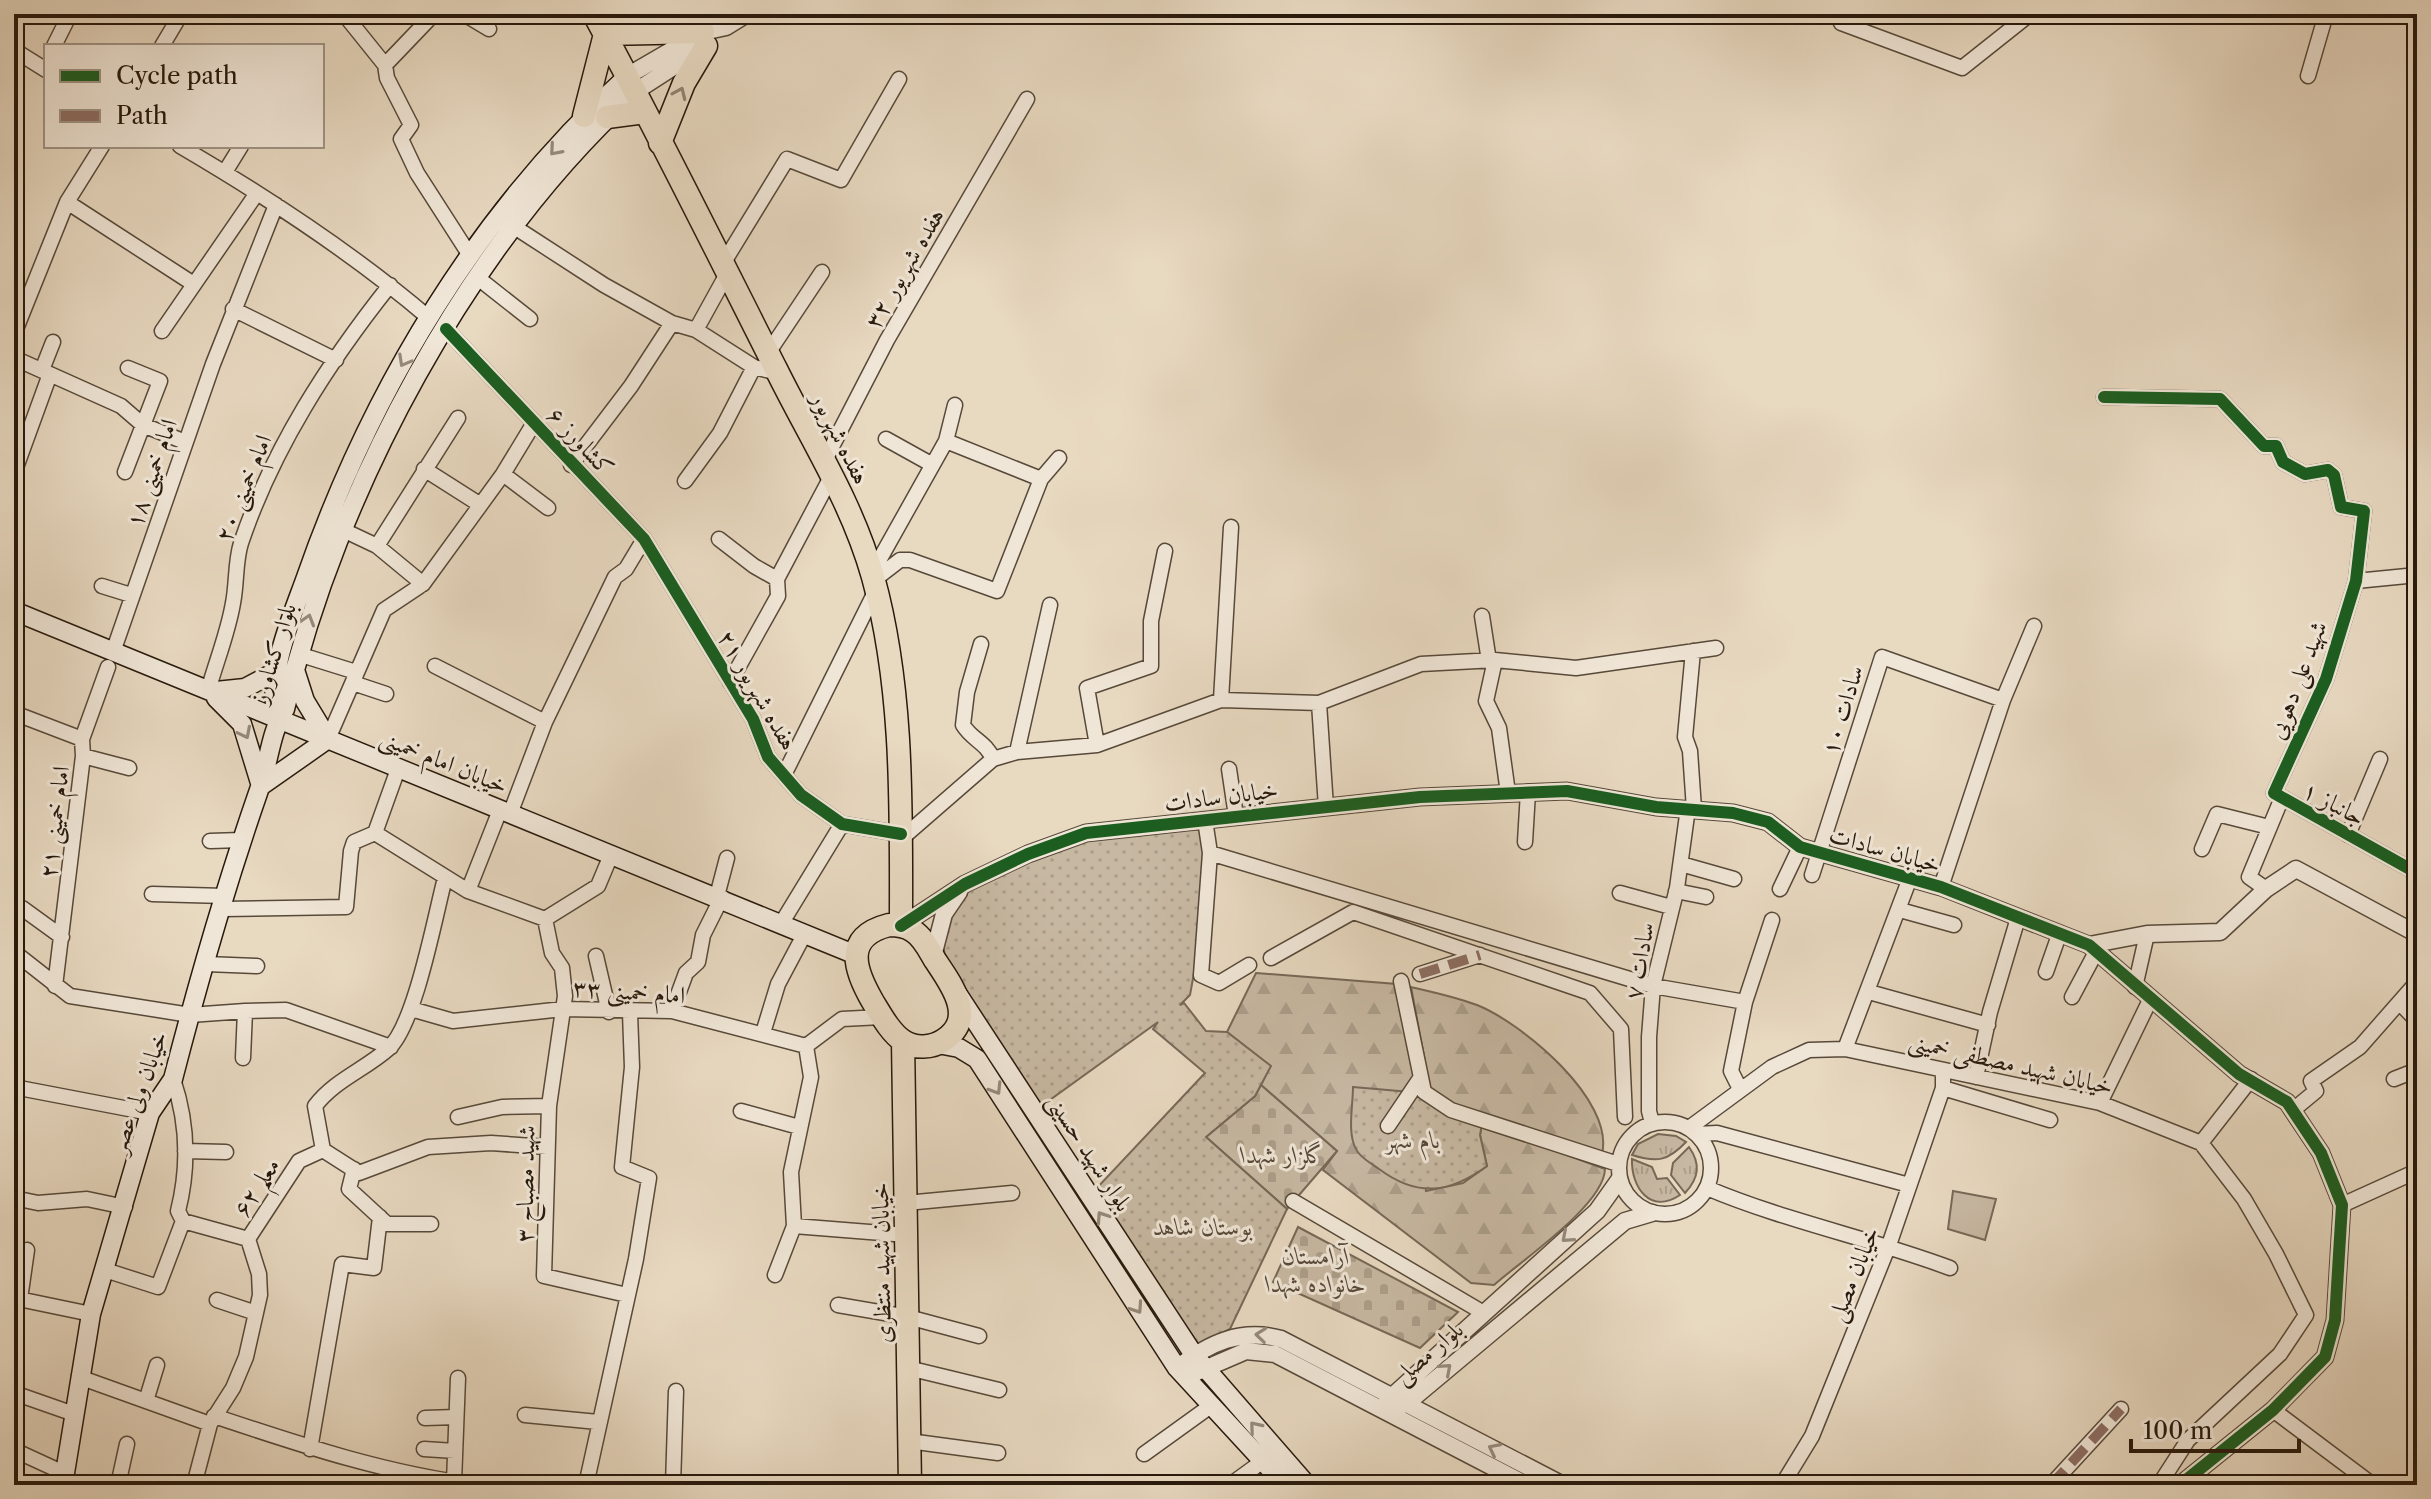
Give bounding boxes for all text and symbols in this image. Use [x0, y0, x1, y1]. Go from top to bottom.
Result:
legend [44, 44, 324, 148]
text: Cycle path [116, 61, 238, 90]
one-way arrow [670, 87, 686, 101]
text: Path [116, 101, 168, 130]
one-way arrow [550, 141, 565, 156]
street label: هفده شهریور ۳۲ [858, 203, 951, 334]
one-way arrow [399, 353, 414, 367]
street label: هفده شهریور [804, 385, 876, 489]
street label: کشاورز ۶ [542, 400, 620, 482]
street label: امام خمینی ۱۸ [119, 415, 190, 533]
street label: امام خمینی ۲۰ [208, 430, 284, 548]
street label: بلوار کشاورز [243, 599, 303, 709]
one-way arrow [299, 614, 315, 627]
street label: شهید علی دهویی [2261, 617, 2336, 744]
street label: هفده شهریور ۲۱ [711, 625, 804, 756]
street label: سادات ۱۰ [1815, 662, 1869, 758]
street label: خیابان امام خمینی [373, 722, 512, 806]
one-way arrow [235, 724, 250, 739]
street label: امام خمینی ۲۱ [33, 764, 82, 881]
street label: خیابان سادات [1162, 775, 1280, 817]
street label: جانباز ۱ [2298, 775, 2370, 831]
street label: خیابان سادات [1826, 819, 1944, 879]
street label: سادات ۷ [1618, 920, 1660, 1002]
street label: امام خمینی ۳۳ [571, 973, 686, 1016]
street label: خیابان شهید مصطفی خمینی [1905, 1025, 2116, 1104]
street label: خیابان ولی عصر [102, 1027, 175, 1160]
one-way arrow [987, 1080, 1002, 1095]
street label: بلوار شهید حسینی [1039, 1087, 1139, 1218]
street label: شهید مصباح ۳ [509, 1125, 548, 1243]
park label: بام شهر [1383, 1125, 1441, 1161]
park label: گلزار شهدا [1239, 1140, 1325, 1170]
street label: معلم ۶۲ [226, 1152, 294, 1227]
street label: خیابان شهید منتظری [865, 1182, 898, 1344]
one-way arrow [1097, 1211, 1112, 1225]
park label: بوستان شاهد [1153, 1212, 1253, 1242]
street label: خیابان مصلی [1821, 1222, 1888, 1327]
one-way arrow [1562, 1228, 1577, 1242]
park label: آرامستان خانواده شهدا [1264, 1241, 1366, 1299]
one-way arrow [1127, 1299, 1142, 1313]
street label: بلوار مصلی [1387, 1315, 1471, 1392]
one-way arrow [1254, 1327, 1267, 1344]
one-way arrow [1437, 1364, 1452, 1379]
scale bar [2131, 1403, 2299, 1453]
text: 100 m [2143, 1416, 2212, 1445]
one-way arrow [1250, 1422, 1265, 1436]
one-way arrow [1487, 1444, 1502, 1459]

